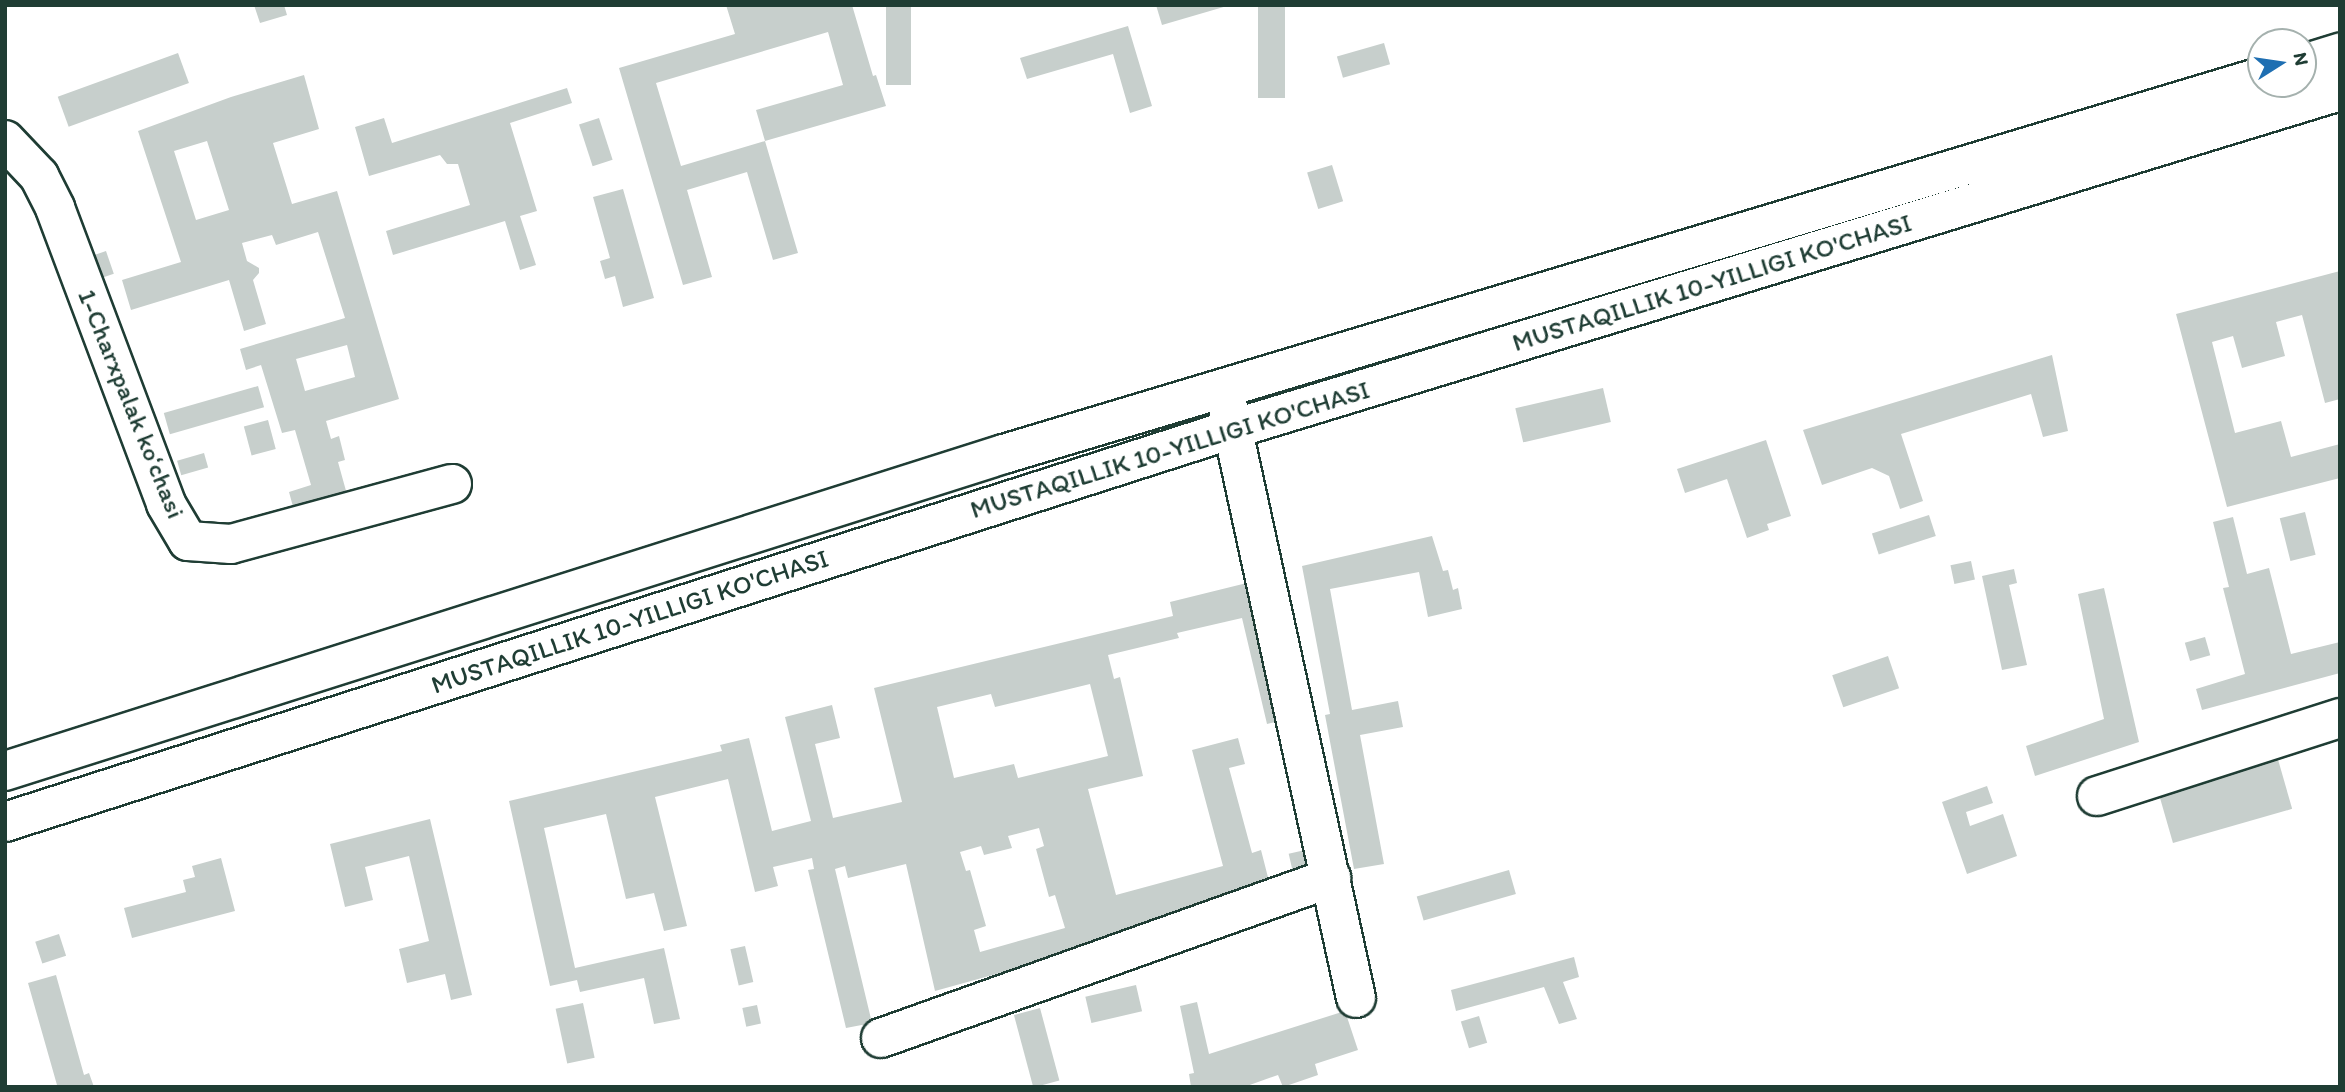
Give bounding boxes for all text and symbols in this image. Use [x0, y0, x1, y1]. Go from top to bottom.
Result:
north arrow [2247, 28, 2317, 98]
text: N [2288, 50, 2314, 68]
street label: MUSTAQILLIK 10-YILLIGI KO'CHASI [1509, 207, 1915, 359]
street label: 1-Charxpalak koʻchasi [71, 285, 191, 523]
street label: MUSTAQILLIK 10-YILLIGI KO'CHASI [967, 374, 1373, 526]
street label: MUSTAQILLIK 10-YILLIGI KO'CHASI [428, 543, 832, 701]

